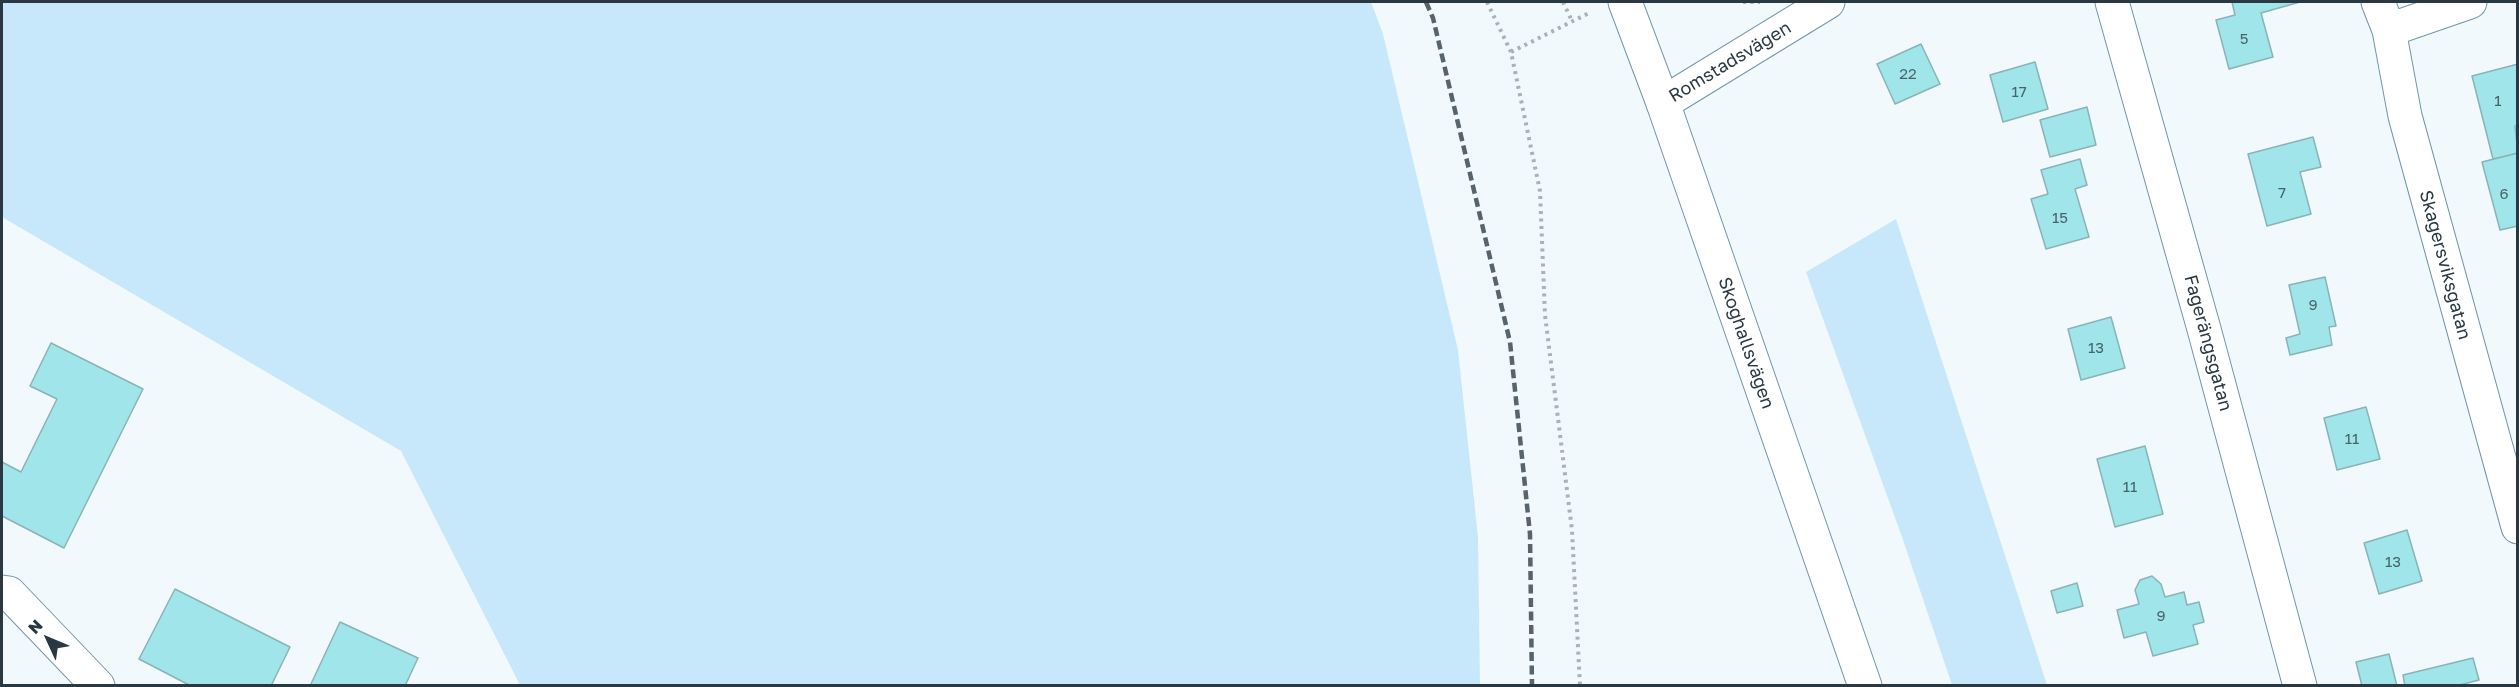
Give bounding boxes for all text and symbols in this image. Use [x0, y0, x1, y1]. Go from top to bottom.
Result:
street label: Romstadsvägen [1665, 17, 1795, 107]
house number: 5 [2240, 30, 2248, 48]
house number: 22 [1899, 65, 1917, 83]
house number: 17 [2011, 83, 2027, 101]
house number: 1 [2494, 92, 2502, 110]
house number: 7 [2278, 184, 2286, 202]
house number: 6 [2499, 185, 2509, 203]
street label: Skagersviksgatan [2415, 188, 2475, 342]
house number: 15 [2052, 209, 2068, 227]
street label: Fagerängsgatan [2179, 272, 2237, 414]
street label: Skoghallsvägen [1713, 274, 1779, 412]
house number: 9 [2308, 296, 2318, 314]
house number: 13 [2088, 339, 2104, 357]
house number: 11 [2345, 430, 2359, 448]
house number: 11 [2123, 478, 2137, 496]
house number: 13 [2385, 553, 2401, 571]
house number: 9 [2156, 607, 2166, 625]
north arrow [18, 609, 78, 669]
text: N [24, 615, 46, 638]

